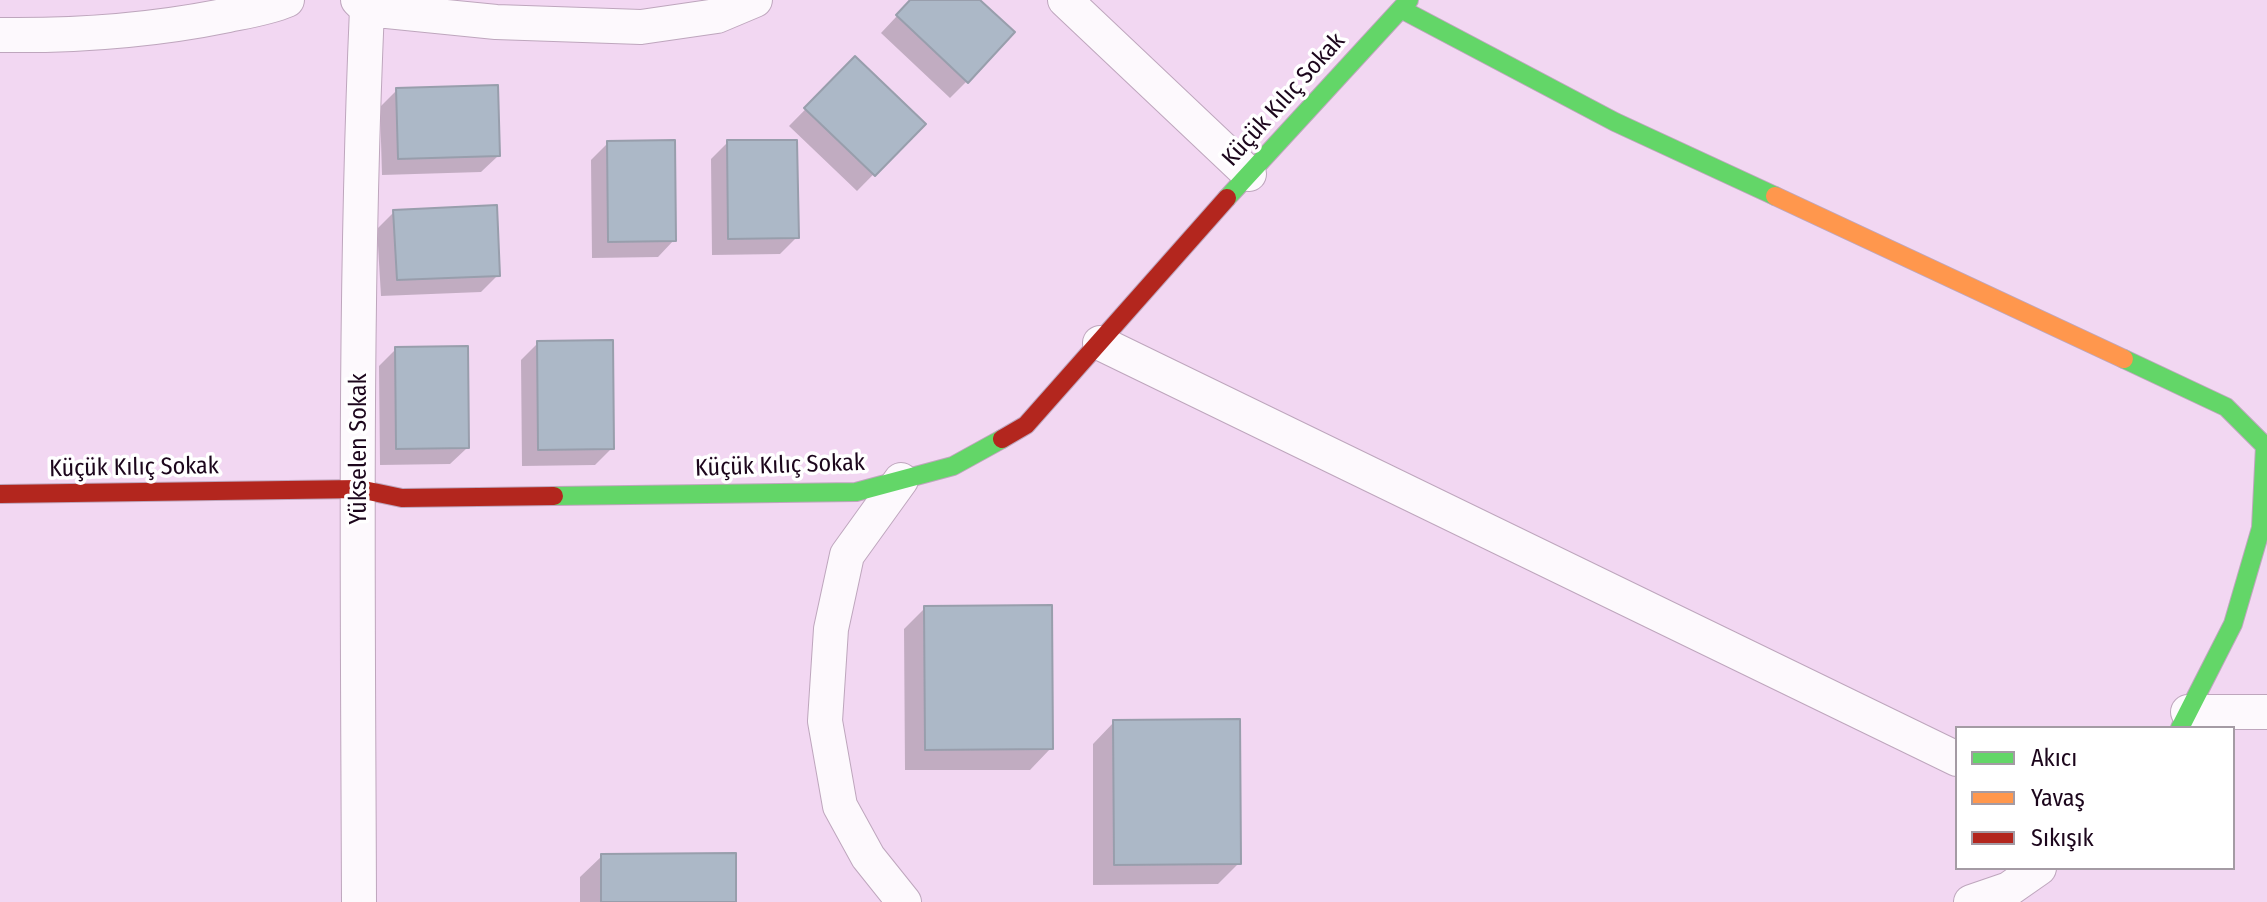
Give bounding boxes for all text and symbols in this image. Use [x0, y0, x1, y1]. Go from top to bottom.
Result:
street label: Küçük Kılıç Sokak [1216, 27, 1352, 173]
street label: Yükselen Sokak [345, 373, 373, 525]
street label: Küçük Kılıç Sokak [695, 449, 865, 483]
street label: Küçük Kılıç Sokak [49, 452, 219, 484]
legend [1955, 726, 2235, 870]
text: Akıcı [2031, 744, 2077, 772]
text: Yavaş [2031, 784, 2085, 812]
text: Sıkışık [2031, 824, 2094, 852]

